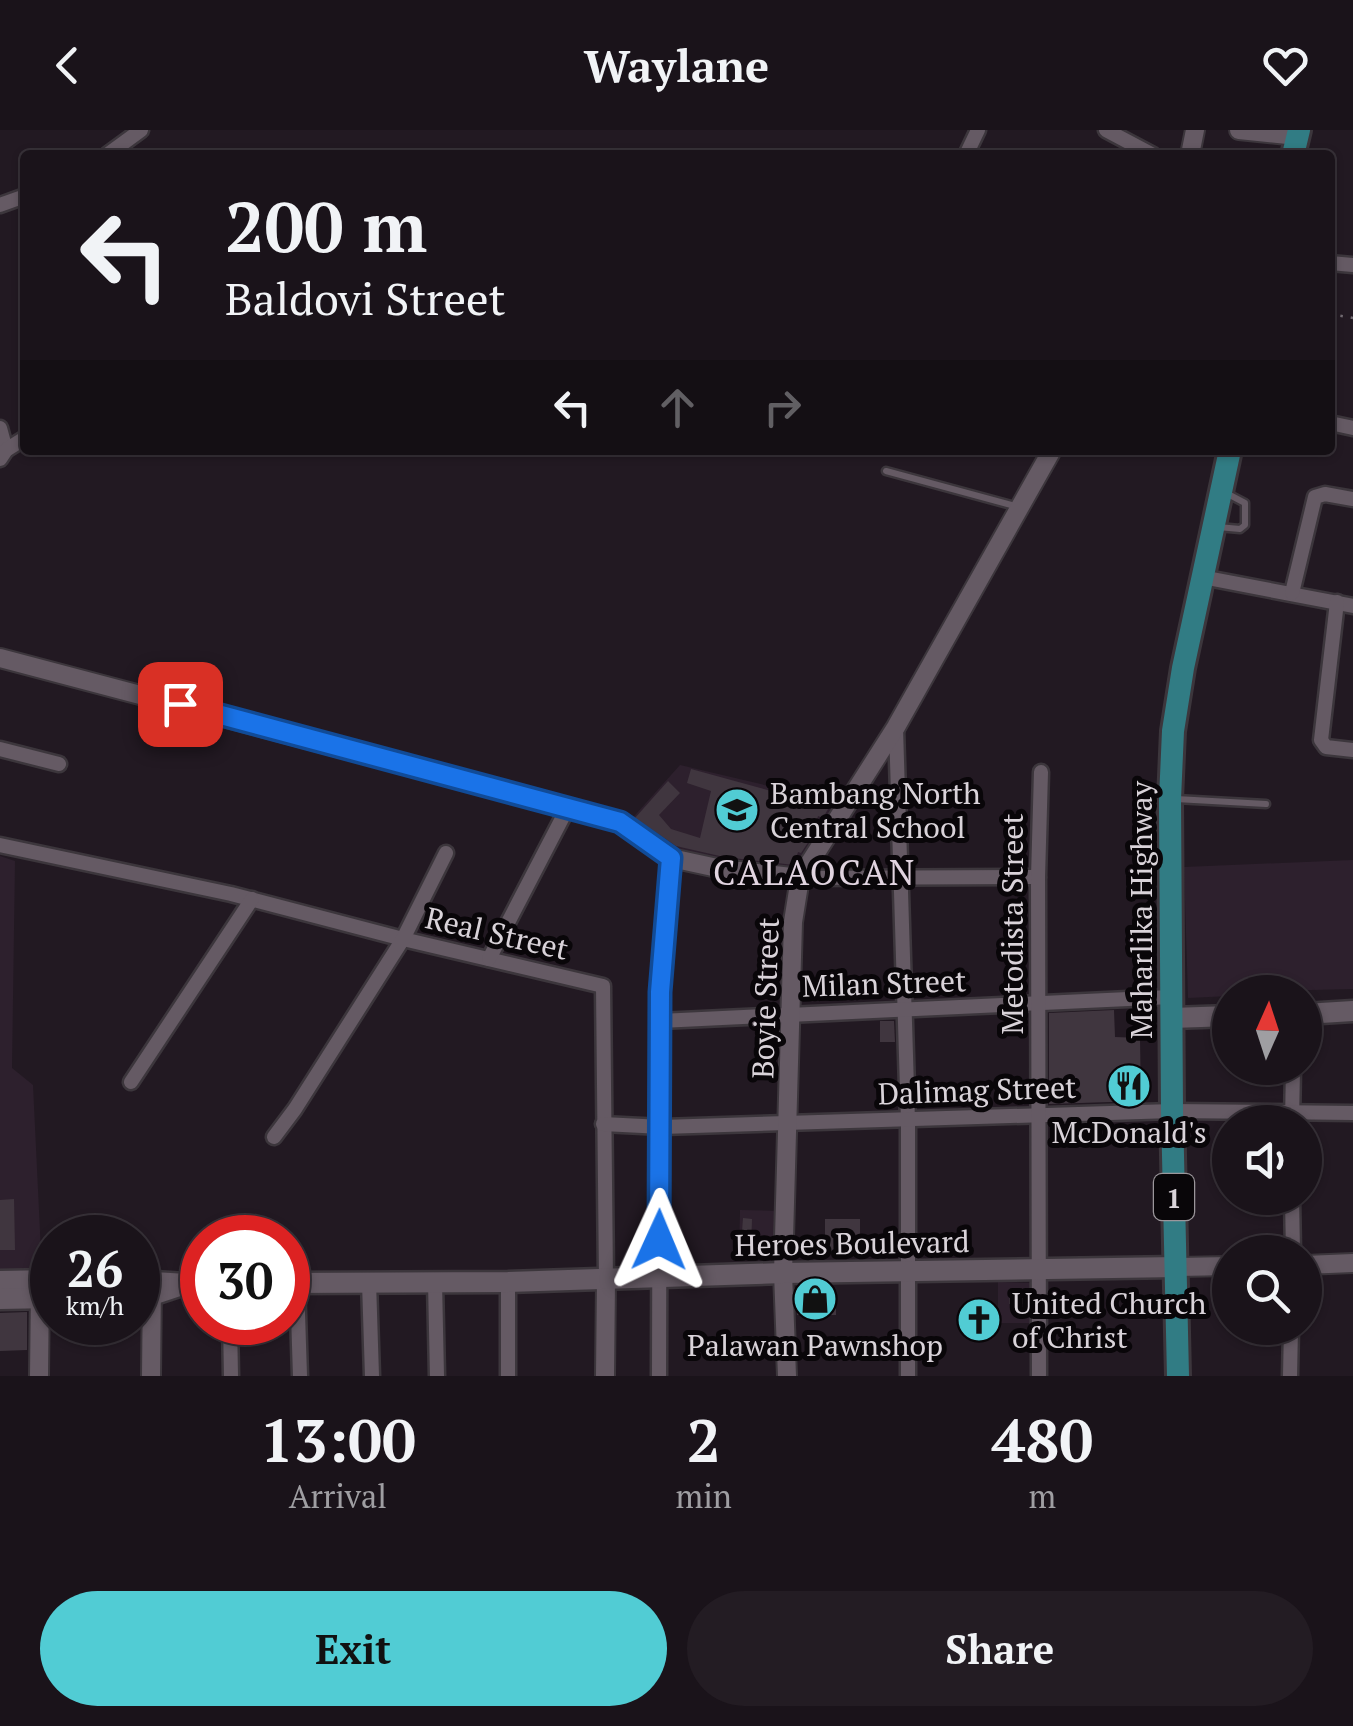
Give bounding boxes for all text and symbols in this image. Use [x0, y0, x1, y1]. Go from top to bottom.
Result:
text: Waylane [584, 35, 769, 95]
icon: back [40, 38, 95, 93]
icon: heart [1258, 38, 1313, 93]
text: 200 m [225, 179, 427, 272]
icon: left [60, 190, 190, 320]
text: Baldovi Street [225, 268, 505, 328]
icon: left [545, 380, 600, 435]
icon: ahead [650, 380, 705, 435]
icon: right [755, 380, 810, 435]
pin [138, 662, 223, 747]
icon: arrive [153, 677, 208, 732]
place label: Bambang North Central School [770, 773, 981, 847]
street label: Maharlika Highway [1121, 780, 1161, 1039]
school or university icon: Bambang North Central School [714, 787, 760, 833]
street label: Metodista Street [992, 813, 1032, 1035]
district label: CALAOCAN [713, 849, 917, 895]
street label: Real Street [422, 897, 572, 969]
street label: Boyie Street [742, 917, 788, 1079]
street label: Milan Street [801, 960, 967, 1006]
north arrow [1212, 975, 1322, 1085]
map controls [1212, 975, 1322, 1345]
restaurant icon: McDonald's [1106, 1063, 1152, 1109]
street label: Dalimag Street [877, 1067, 1077, 1113]
button: sound [1212, 1105, 1322, 1215]
place label: McDonald's [1051, 1112, 1207, 1152]
road number: 1 [1154, 1174, 1194, 1220]
position arrow [607, 1188, 711, 1292]
speed limit sign: 30 [180, 1215, 310, 1345]
street label: Heroes Boulevard [734, 1221, 970, 1265]
text: 26 [67, 1235, 123, 1301]
button: search [1212, 1235, 1322, 1345]
shop icon: Palawan Pawnshop [792, 1276, 838, 1322]
place label: United Church of Christ [1012, 1283, 1207, 1357]
text: km/h [66, 1289, 124, 1322]
church icon: United Church of Christ [956, 1297, 1002, 1343]
place label: Palawan Pawnshop [687, 1325, 943, 1365]
text: 13:00 [260, 1400, 416, 1479]
text: 2 [687, 1400, 721, 1479]
text: 480 [992, 1400, 1093, 1479]
text: Arrival [289, 1475, 387, 1517]
text: min [676, 1475, 732, 1517]
text: m [1029, 1475, 1056, 1517]
button: Exit [40, 1591, 667, 1706]
button: Share [687, 1591, 1313, 1706]

